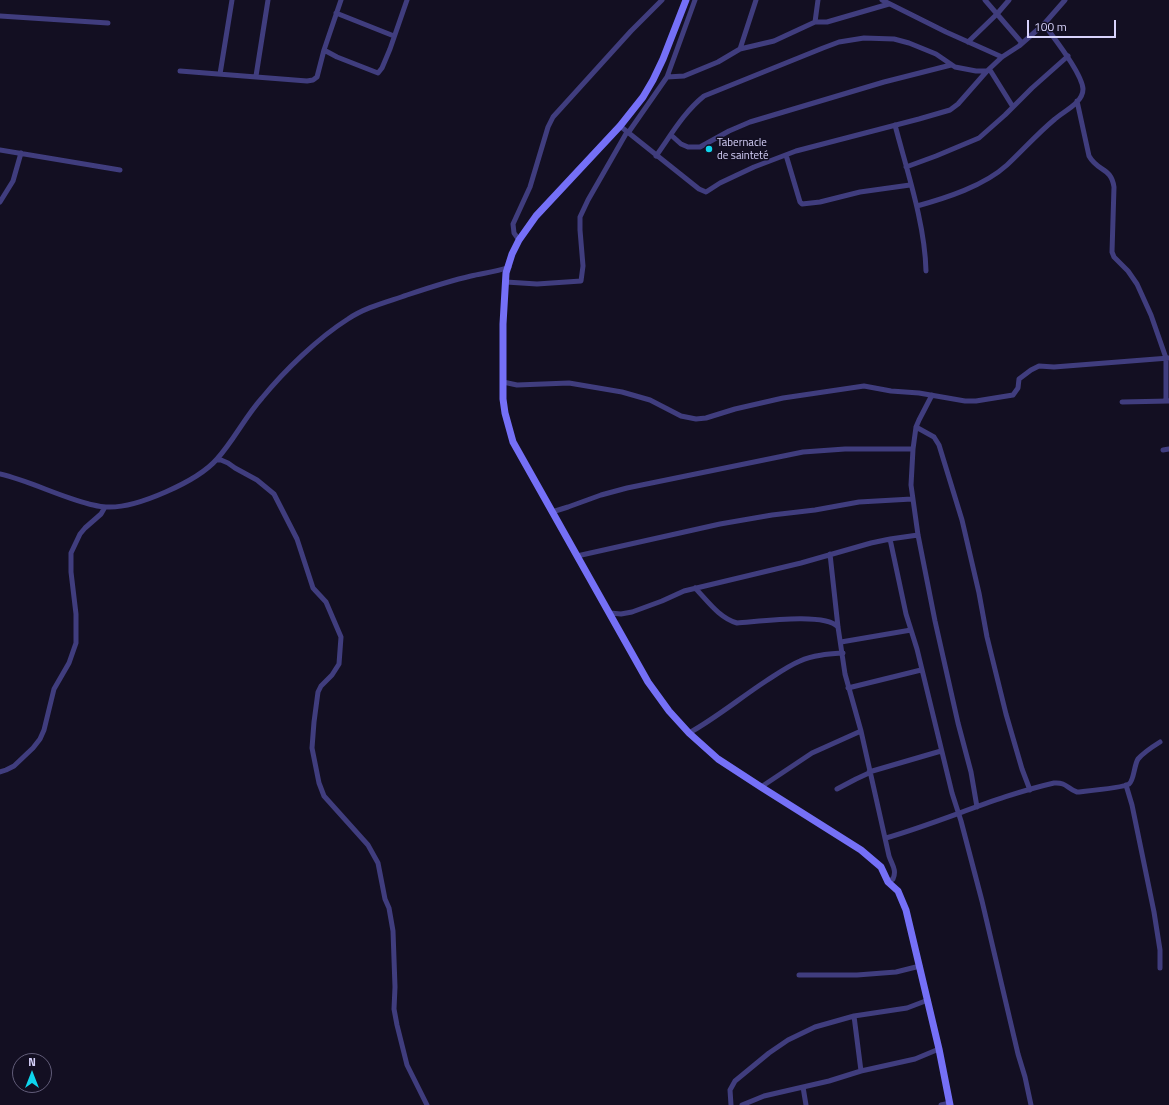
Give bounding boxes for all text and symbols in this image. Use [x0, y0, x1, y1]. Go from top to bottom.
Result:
scale bar [1029, 12, 1118, 38]
text: 100 m [1034, 17, 1067, 36]
place label: Tabernacle de sainteté [717, 136, 769, 162]
marker: Tabernacle de sainteté [704, 144, 714, 154]
north arrow [12, 1053, 52, 1093]
text: N [28, 1054, 36, 1070]

